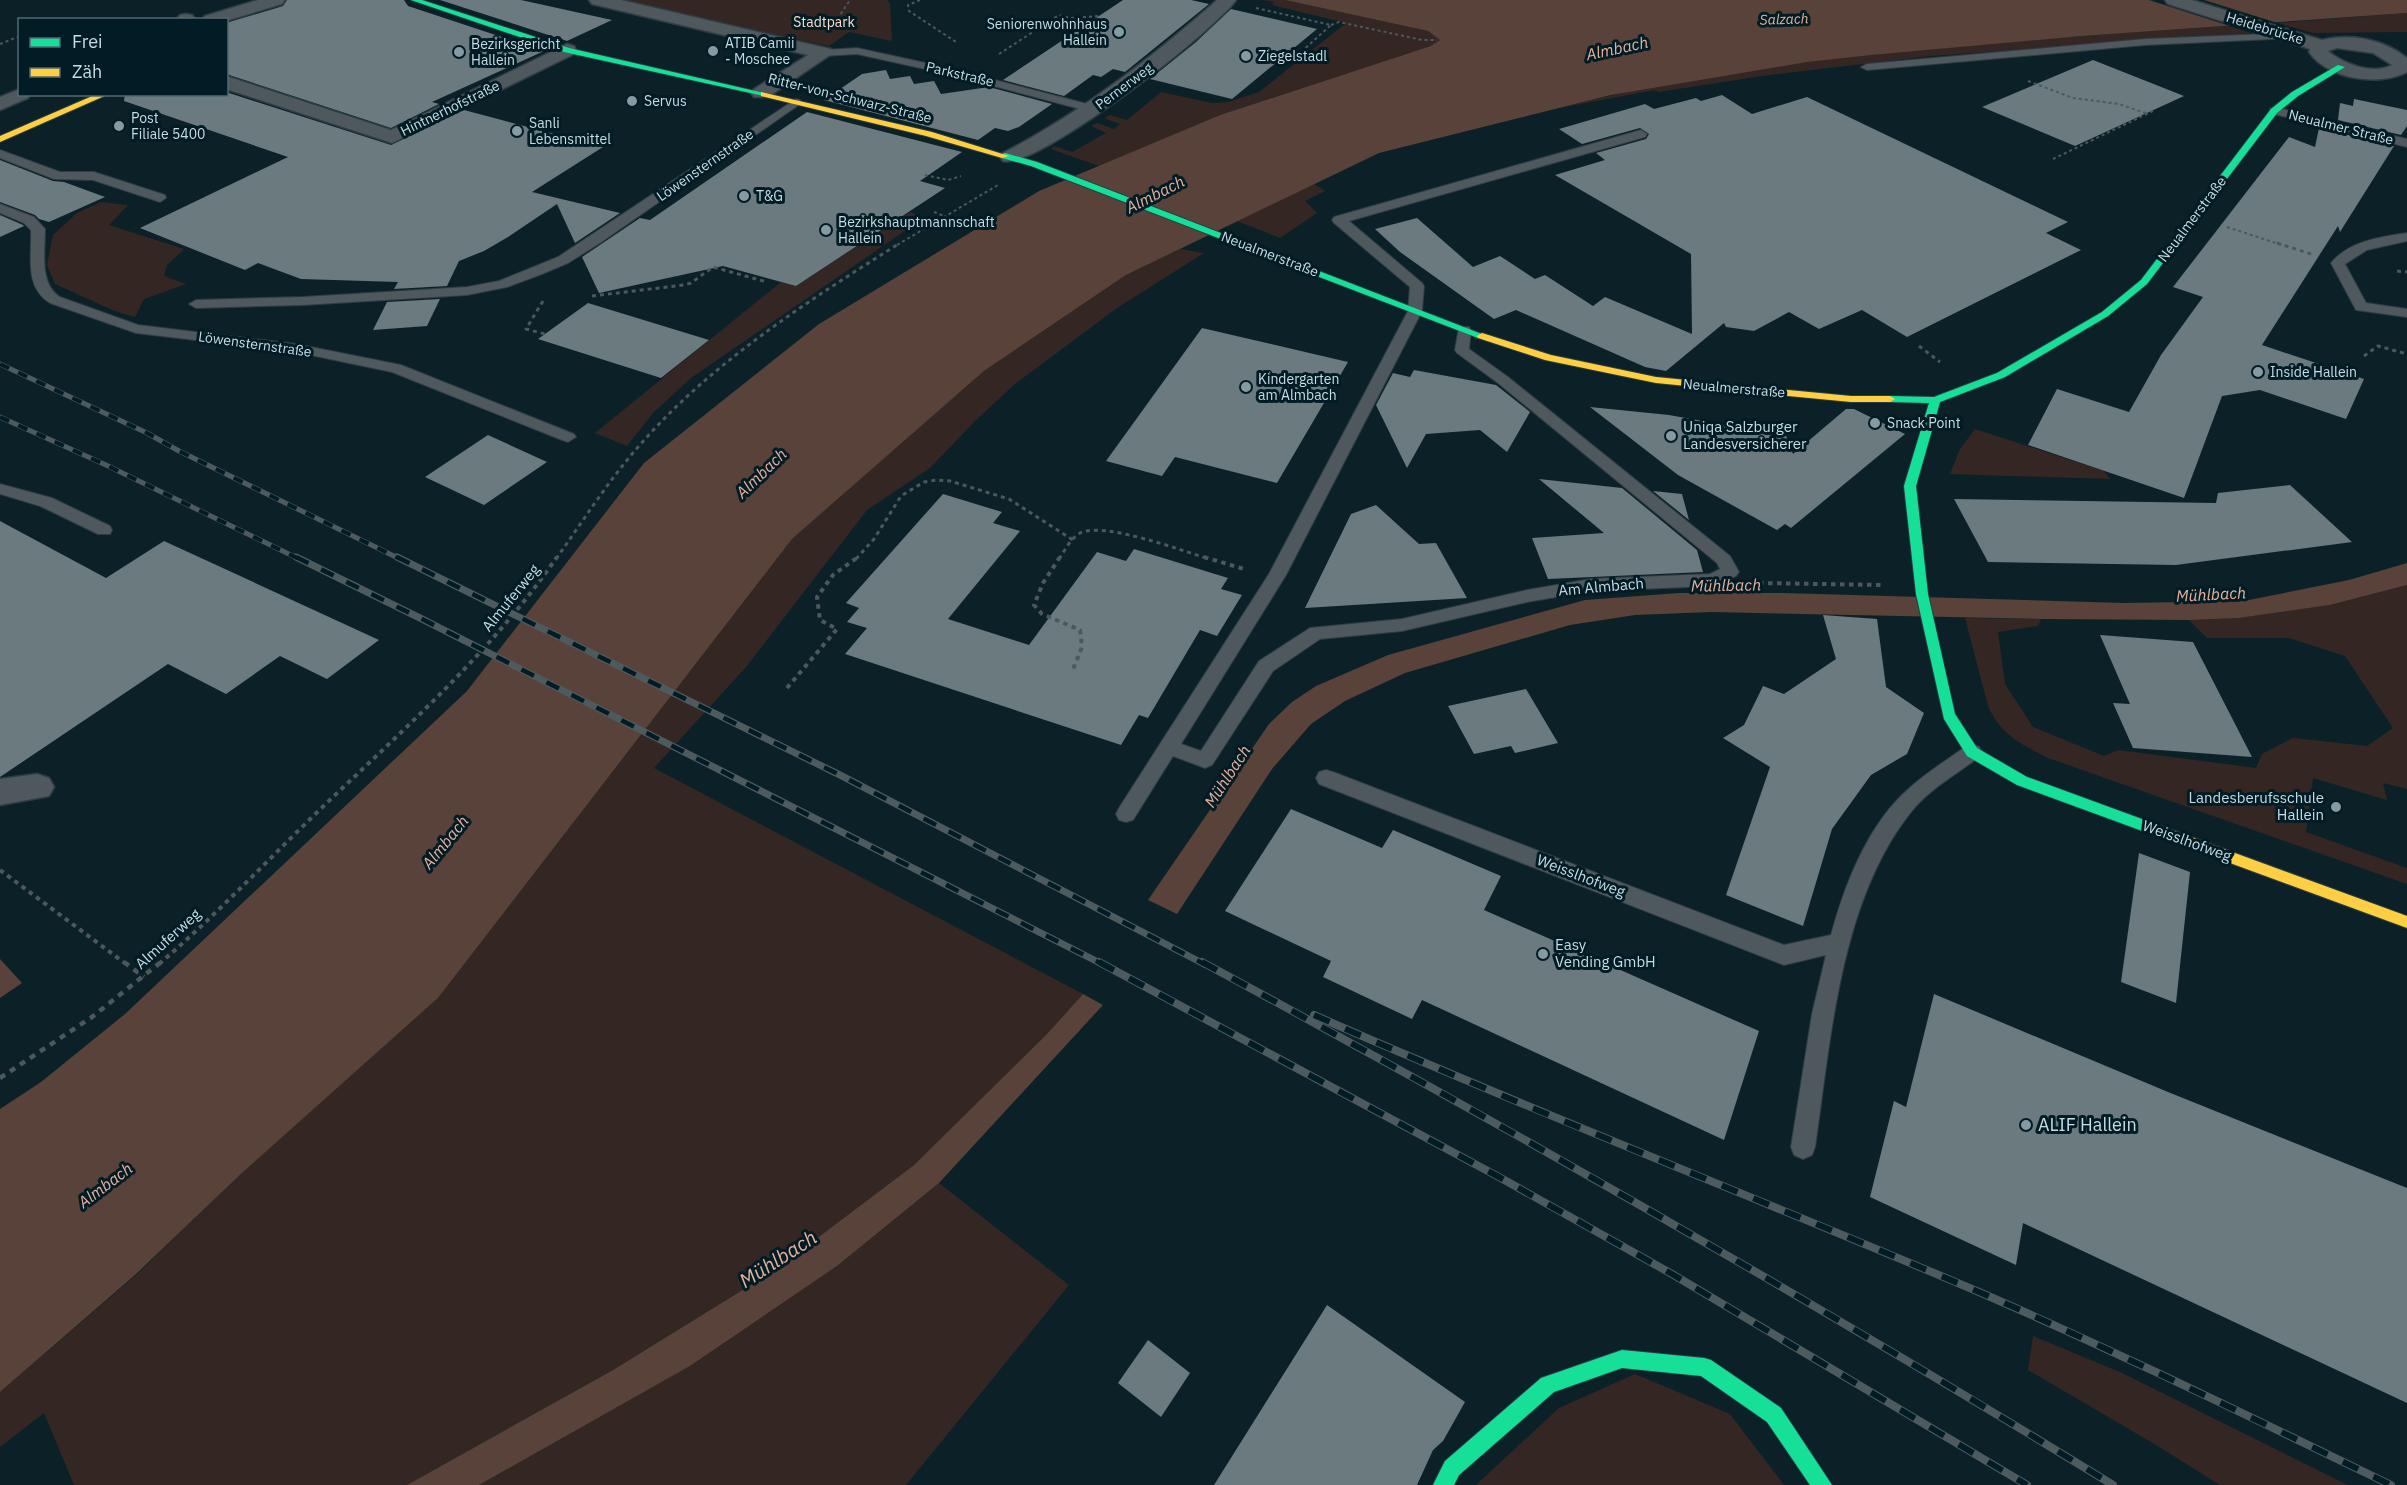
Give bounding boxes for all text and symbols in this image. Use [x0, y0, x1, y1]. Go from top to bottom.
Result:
street label: Heidebrücke [2224, 8, 2306, 48]
water label: Salzach [1759, 9, 1809, 29]
park label: Stadtpark [793, 13, 855, 31]
place label: Seniorenwohnhaus Hallein [987, 15, 1107, 49]
legend [18, 18, 228, 96]
marker: Seniorenwohnhaus Hallein [1112, 25, 1126, 39]
text: Frei [72, 30, 103, 53]
water label: Almbach [1583, 32, 1650, 65]
place label: ATIB Camii - Moschee [725, 34, 794, 68]
place label: Bezirksgericht Hallein [471, 35, 560, 69]
marker: ATIB Camii - Moschee [706, 44, 720, 58]
marker: Bezirksgericht Hallein [452, 45, 466, 59]
place label: Ziegelstadl [1258, 47, 1327, 65]
marker: Ziegelstadl [1239, 49, 1253, 63]
street label: Parkstraße [924, 57, 996, 91]
street label: Pernerweg [1092, 58, 1157, 114]
text: Zäh [72, 60, 102, 83]
street label: Ritter-von-Schwarz-Straße [766, 69, 934, 127]
street label: Hintnerhofstraße [397, 76, 503, 140]
place label: Servus [644, 92, 687, 110]
marker: Servus [625, 94, 639, 108]
street label: Neualmer Straße [2287, 105, 2396, 149]
place label: Post Filiale 5400 [131, 109, 206, 143]
place label: Sanli Lebensmittel [529, 114, 611, 148]
marker: Post Filiale 5400 [112, 119, 126, 133]
marker: Sanli Lebensmittel [510, 124, 524, 138]
street label: Löwensternstraße [653, 125, 757, 205]
water label: Almbach [1121, 171, 1188, 218]
street label: Neualmerstraße [2154, 172, 2230, 265]
place label: T&G [756, 187, 783, 205]
marker: T&G [737, 189, 751, 203]
place label: Bezirkshauptmannschaft Hallein [838, 213, 995, 247]
marker: Bezirkshauptmannschaft Hallein [819, 223, 833, 237]
street label: Neualmerstraße [1219, 227, 1321, 281]
street label: Löwensternstraße [197, 327, 313, 361]
place label: Inside Hallein [2270, 363, 2357, 381]
marker: Inside Hallein [2251, 365, 2265, 379]
place label: Kindergarten am Almbach [1258, 370, 1339, 404]
street label: Neualmerstraße [1682, 375, 1786, 401]
marker: Kindergarten am Almbach [1239, 380, 1253, 394]
place label: Snack Point [1887, 414, 1961, 432]
marker: Snack Point [1868, 416, 1882, 430]
place label: Uniqa Salzburger Landesversicherer [1683, 417, 1807, 453]
marker: Uniqa Salzburger Landesversicherer [1664, 429, 1678, 443]
water label: Almbach [731, 444, 791, 503]
street label: Almuferweg [478, 560, 544, 635]
street label: Am Almbach [1557, 573, 1645, 600]
water label: Mühlbach [1691, 574, 1761, 596]
water label: Mühlbach [2175, 582, 2247, 606]
water label: Mühlbach [1200, 741, 1254, 811]
place label: Landesberufsschule Hallein [2188, 788, 2324, 824]
marker: Landesberufsschule Hallein [2329, 800, 2343, 814]
water label: Almbach [417, 811, 473, 874]
street label: Weisslhofweg [2140, 816, 2234, 865]
street label: Weisslhofweg [1534, 850, 1628, 901]
street label: Almuferweg [131, 904, 204, 973]
place label: Easy Vending GmbH [1555, 935, 1656, 971]
marker: Easy Vending GmbH [1536, 947, 1550, 961]
place label: ALIF Hallein [2038, 1113, 2137, 1136]
marker: ALIF Hallein [2019, 1118, 2033, 1132]
water label: Almbach [73, 1158, 136, 1213]
water label: Mühlbach [734, 1223, 822, 1294]

